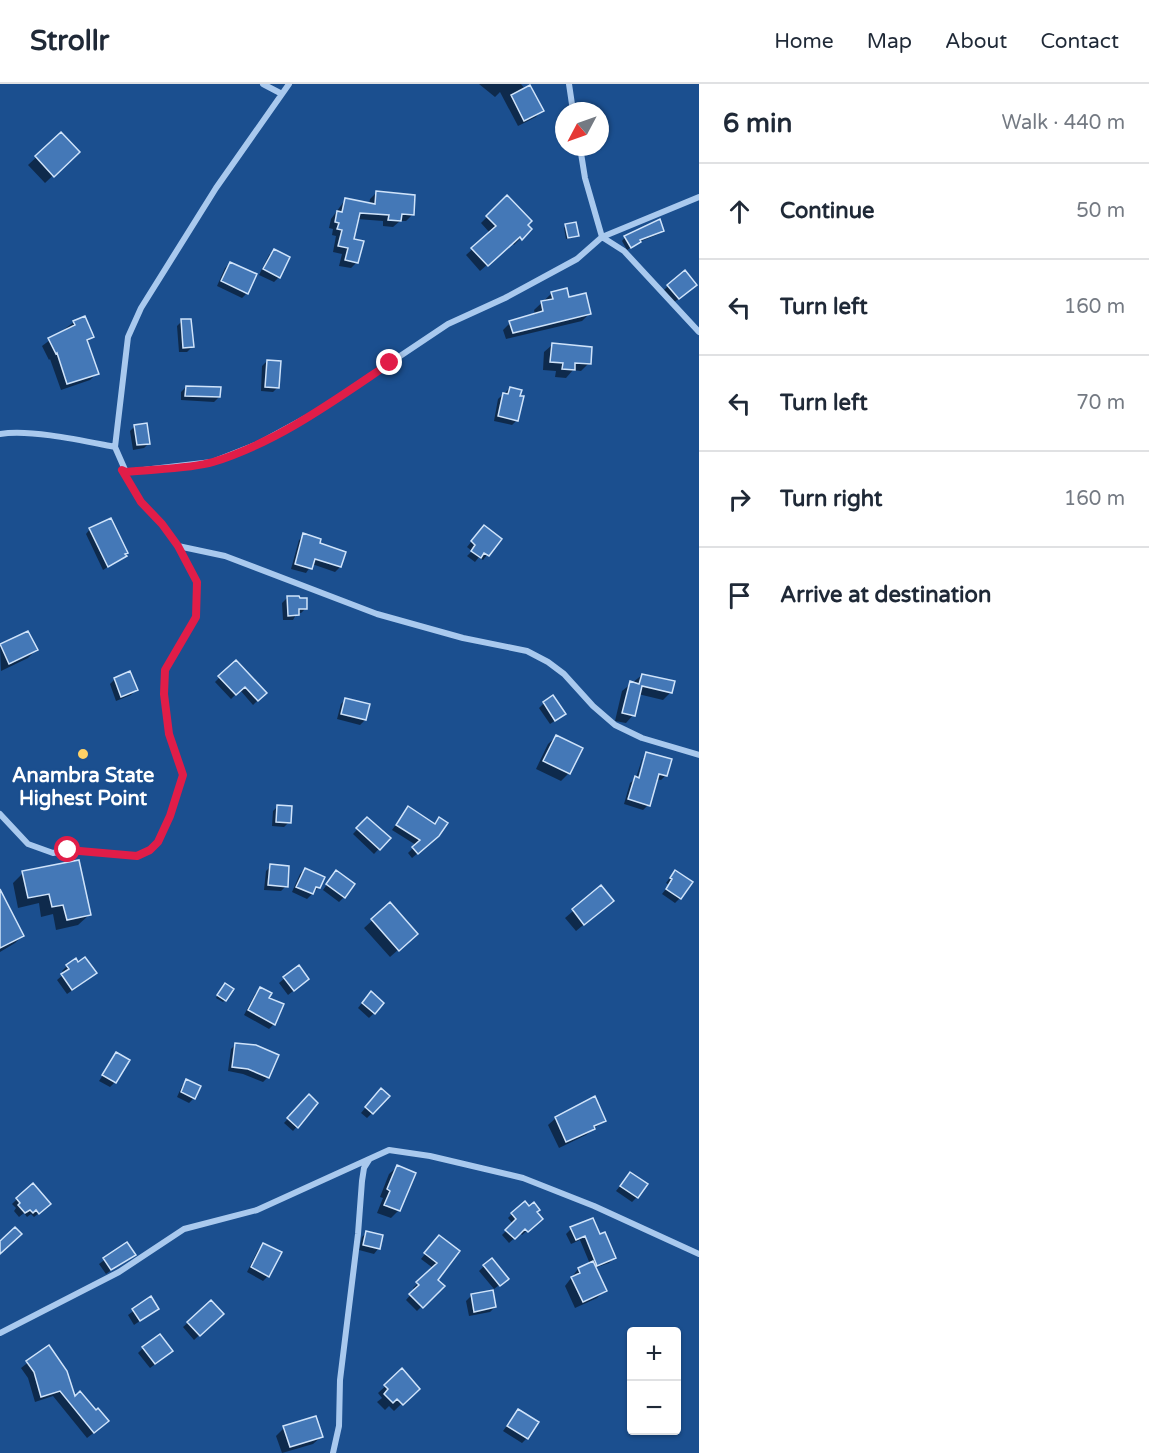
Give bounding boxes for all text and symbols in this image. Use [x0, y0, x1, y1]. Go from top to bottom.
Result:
text: Strollr [30, 24, 109, 58]
text: Home [774, 29, 834, 54]
text: Map [867, 29, 912, 54]
text: About [945, 29, 1007, 54]
text: Contact [1040, 29, 1119, 54]
north arrow [555, 102, 609, 156]
text: 6 min [723, 108, 792, 139]
text: Walk · 440 m [1002, 111, 1125, 135]
icon: ahead [723, 195, 756, 228]
text: Continue [780, 198, 875, 224]
text: 50 m [1076, 199, 1125, 223]
icon: left [723, 291, 756, 324]
text: Turn left [780, 294, 868, 320]
text: 160 m [1064, 295, 1125, 319]
route end [376, 349, 402, 375]
icon: left [723, 387, 756, 420]
text: Turn left [780, 390, 868, 416]
text: 70 m [1076, 391, 1125, 415]
icon: right [723, 483, 756, 516]
text: Turn right [780, 486, 882, 512]
text: 160 m [1064, 487, 1125, 511]
icon: arrive [723, 579, 756, 612]
text: Arrive at destination [780, 582, 991, 608]
marker: Anambra State Highest Point [76, 747, 90, 761]
place label: Anambra State Highest Point [12, 764, 154, 811]
route start [54, 836, 80, 862]
map controls [627, 1327, 681, 1435]
button: + [627, 1327, 681, 1381]
button: − [627, 1381, 681, 1435]

